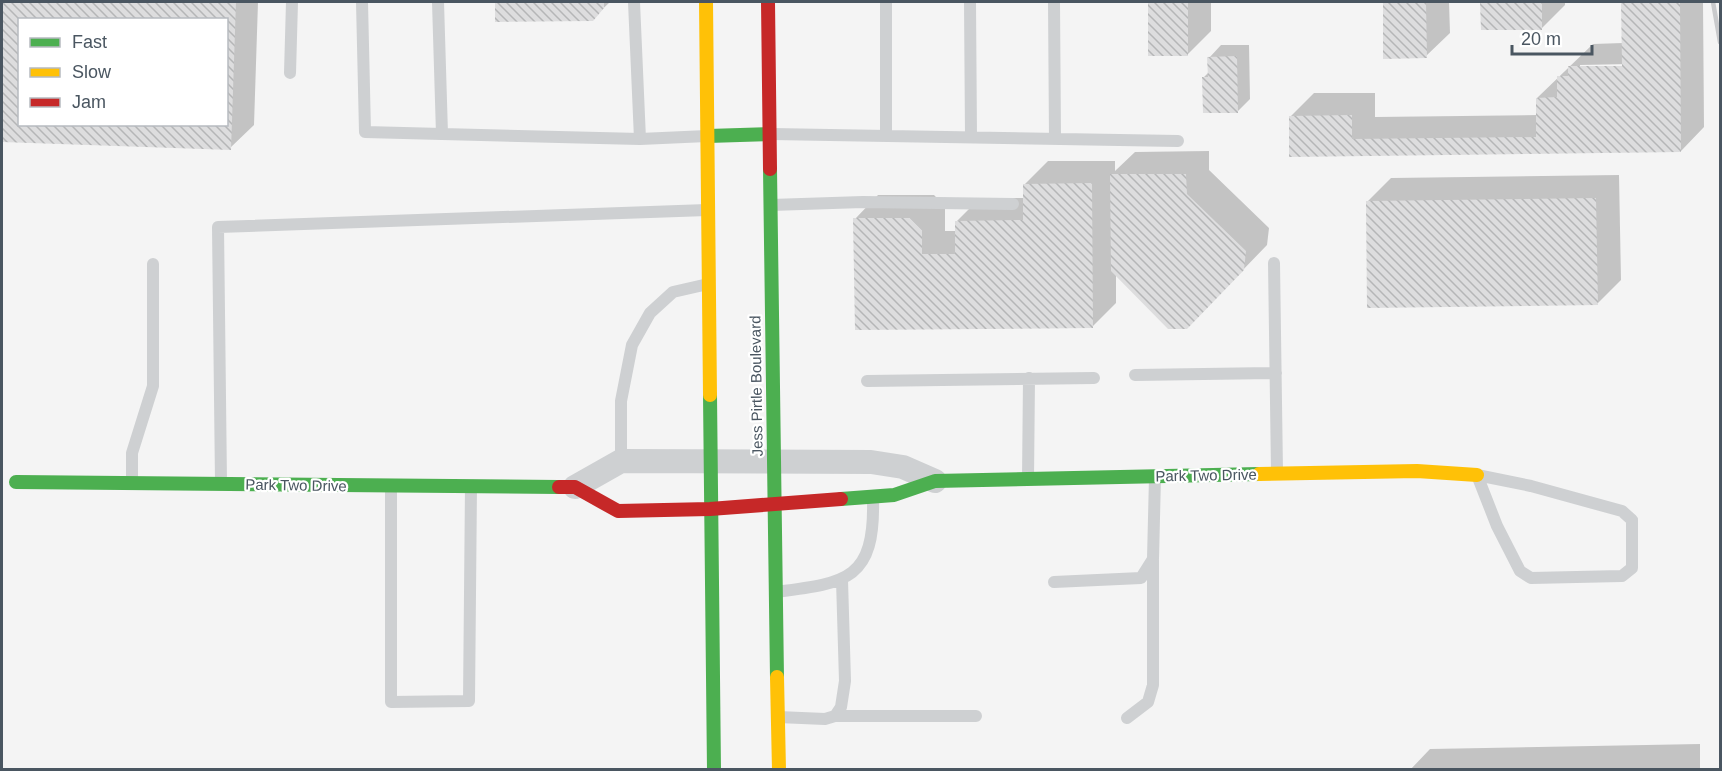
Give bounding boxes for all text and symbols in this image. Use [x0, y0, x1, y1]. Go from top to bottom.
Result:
legend [18, 18, 228, 126]
scale bar [1512, 18, 1592, 56]
text: 20 m [1521, 29, 1561, 49]
text: Fast [72, 32, 107, 52]
text: Slow [72, 62, 112, 82]
text: Jam [72, 92, 106, 112]
street label: Jess Pirtle Boulevard [746, 315, 766, 457]
street label: Park Two Drive [1155, 466, 1257, 484]
street label: Park Two Drive [245, 476, 347, 494]

